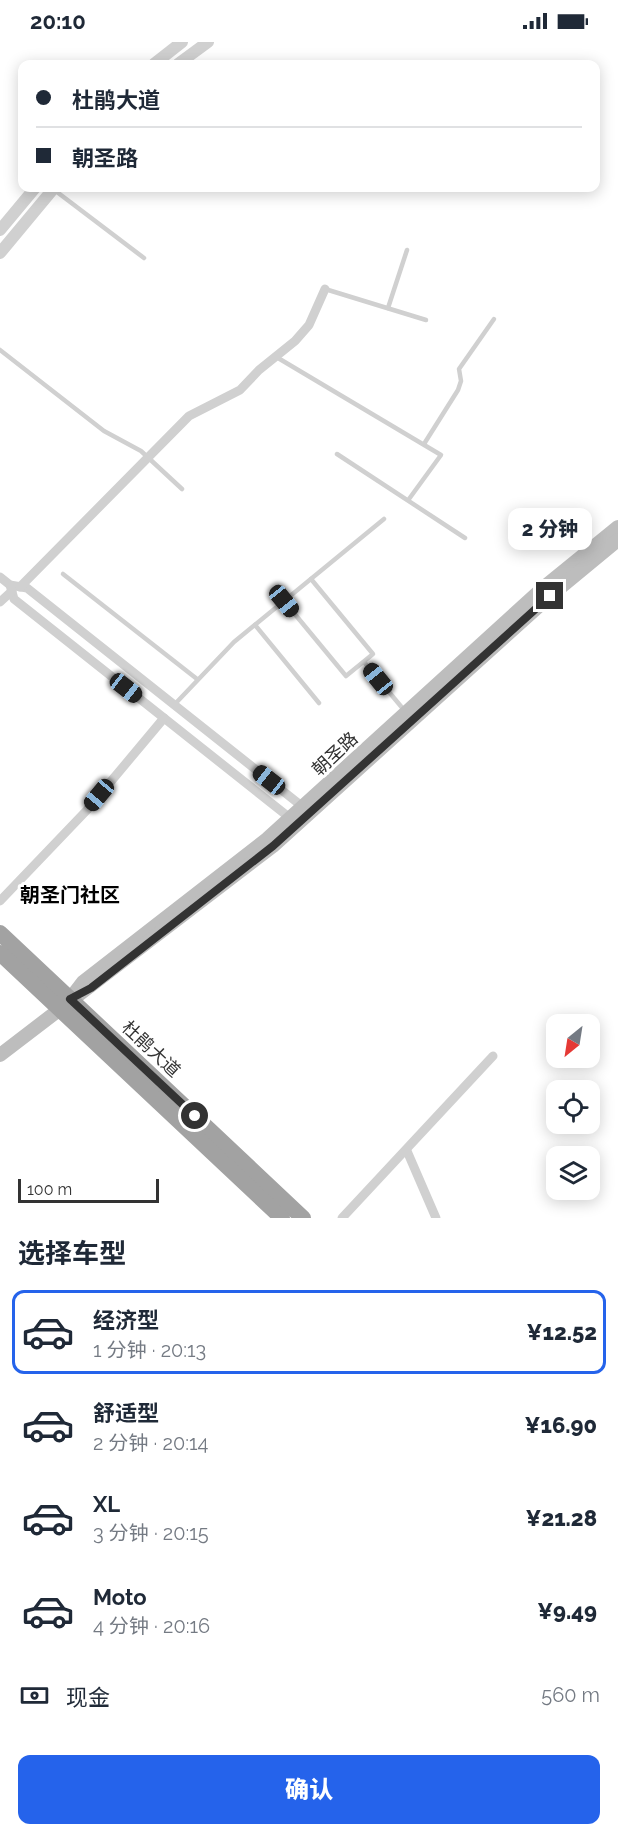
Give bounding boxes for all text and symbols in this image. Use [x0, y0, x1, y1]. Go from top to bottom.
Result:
text: 20:10 [30, 8, 86, 34]
text: 杜鹃大道 [72, 87, 160, 113]
text: 朝圣路 [72, 145, 138, 171]
callout: 2 分钟 [508, 509, 592, 551]
text: 2 分钟 [522, 517, 578, 541]
car [266, 581, 302, 621]
route end [536, 582, 563, 609]
car [360, 659, 396, 699]
car [106, 670, 146, 706]
street label: 朝圣路 [308, 728, 362, 780]
car [249, 762, 289, 798]
car [81, 775, 117, 815]
district label: 朝圣门社区 [20, 883, 120, 907]
north arrow [546, 1014, 600, 1068]
map controls [546, 1014, 600, 1200]
street label: 杜鹃大道 [118, 1016, 185, 1081]
button: locate [546, 1080, 600, 1134]
route start [181, 1102, 208, 1129]
button: layers [546, 1146, 600, 1200]
scale bar [18, 1176, 159, 1204]
text: 100 m [27, 1180, 72, 1199]
text: 选择车型 [18, 1238, 126, 1269]
icon: car [21, 1305, 75, 1359]
text: 经济型 [93, 1307, 159, 1333]
text: ¥12.52 [527, 1319, 597, 1345]
text: 1 分钟 · 20:13 [93, 1338, 206, 1362]
icon: car [21, 1398, 75, 1452]
text: 舒适型 [93, 1400, 159, 1426]
text: ¥16.90 [525, 1412, 597, 1438]
text: 2 分钟 · 20:14 [93, 1431, 208, 1455]
icon: car [21, 1491, 75, 1545]
text: XL [93, 1491, 120, 1517]
text: ¥21.28 [525, 1505, 597, 1531]
text: 3 分钟 · 20:15 [93, 1521, 209, 1545]
icon: car [21, 1584, 75, 1638]
text: Moto [93, 1584, 147, 1610]
text: ¥9.49 [537, 1598, 597, 1624]
text: 4 分钟 · 20:16 [93, 1614, 210, 1638]
icon: cash [18, 1679, 51, 1712]
text: 560 m [541, 1683, 600, 1707]
text: 现金 [66, 1684, 110, 1710]
button: 确认 [18, 1755, 600, 1824]

